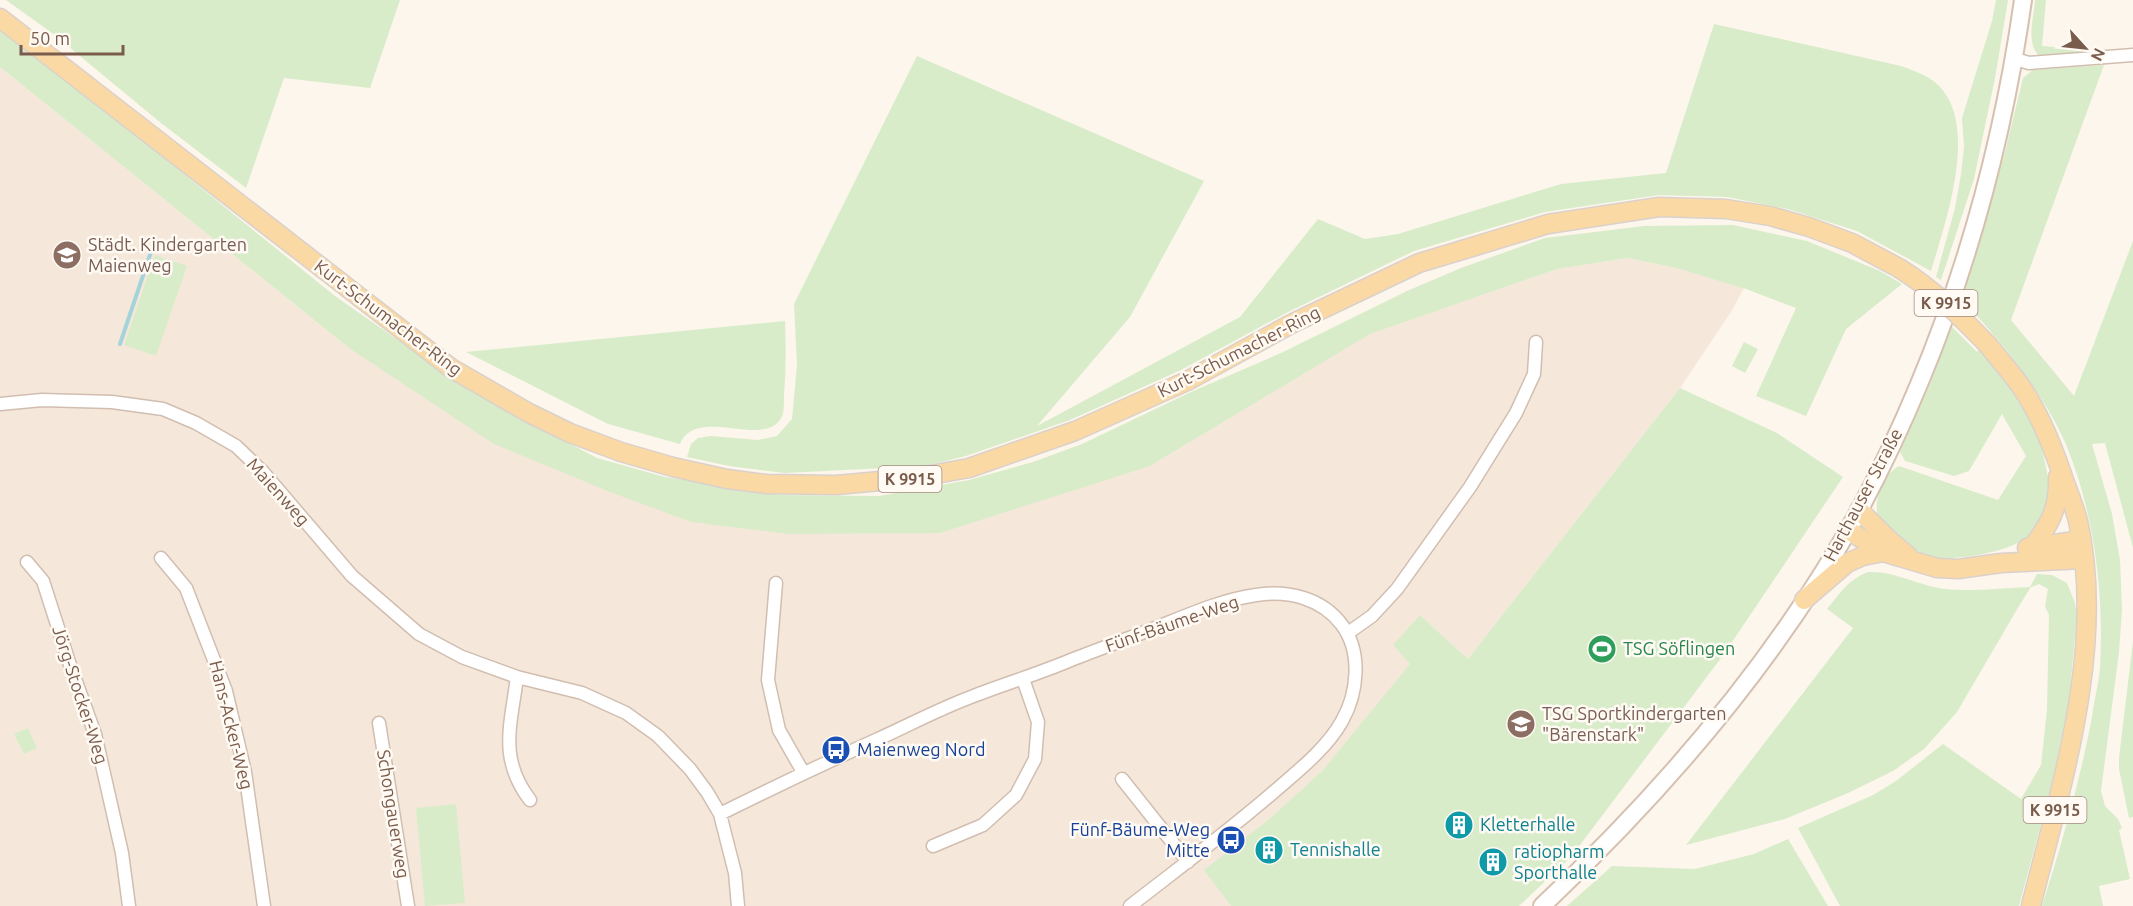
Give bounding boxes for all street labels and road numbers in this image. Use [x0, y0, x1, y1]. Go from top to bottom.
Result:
street label: Kurt-Schumacher-Ring [311, 255, 466, 379]
road number: K 9915 [1914, 290, 1978, 316]
street label: Kurt-Schumacher-Ring [1154, 301, 1323, 401]
street label: Harthauser Straße [1819, 425, 1906, 564]
street label: Maienweg [243, 454, 314, 529]
road number: K 9915 [878, 466, 942, 492]
street label: Fünf-Bäume-Weg [1102, 591, 1241, 655]
street label: Jörg-Stocker-Weg [49, 623, 113, 766]
street label: Hans-Acker-Weg [206, 658, 258, 791]
street label: Schongauerweg [374, 748, 414, 880]
road number: K 9915 [2024, 797, 2086, 823]

